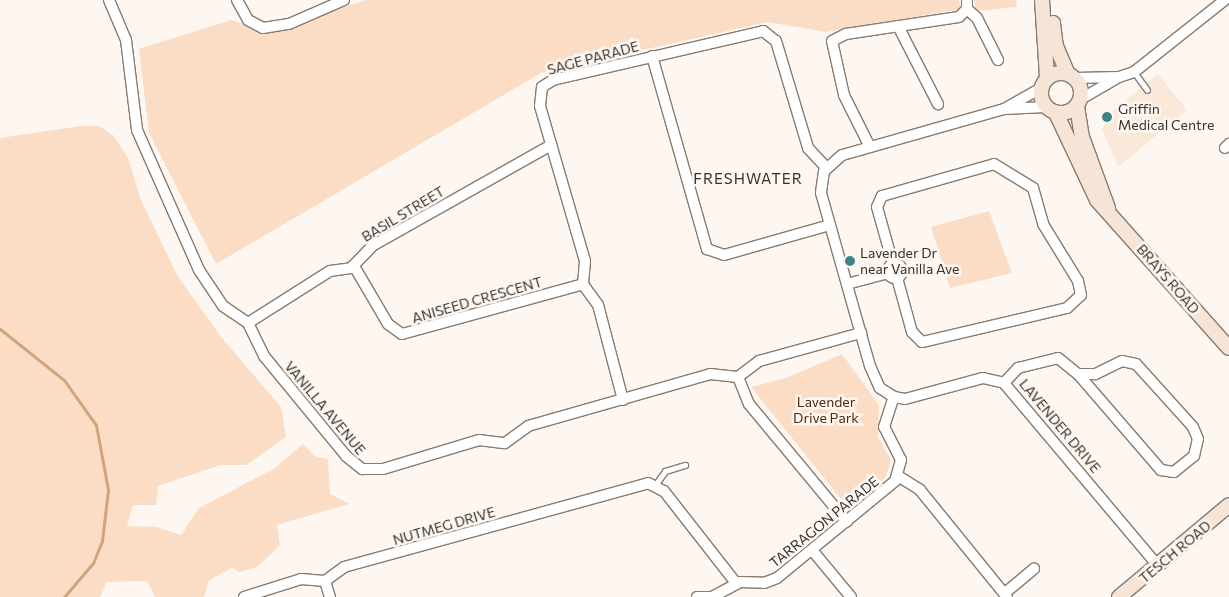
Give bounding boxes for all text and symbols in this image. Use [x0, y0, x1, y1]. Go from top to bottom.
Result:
street label: SAGE PARADE [545, 38, 641, 78]
place label: Griffin Medical Centre [1118, 101, 1214, 134]
marker: Griffin Medical Centre [1100, 110, 1114, 124]
district label: FRESHWATER [692, 170, 804, 188]
street label: BASIL STREET [359, 183, 447, 245]
street label: BRAYS ROAD [1133, 241, 1203, 317]
place label: Lavender Dr near Vanilla Ave [860, 245, 959, 278]
marker: Lavender Dr near Vanilla Ave [844, 255, 856, 267]
street label: ANISEED CRESCENT [410, 273, 544, 327]
street label: VANILLA AVENUE [281, 358, 369, 458]
street label: LAVENDER DRIVE [1016, 376, 1104, 476]
park label: Lavender Drive Park [793, 394, 859, 427]
street label: TARRAGON PARADE [766, 473, 882, 571]
street label: NUTMEG DRIVE [391, 503, 497, 549]
street label: TESCH ROAD [1136, 517, 1214, 587]

